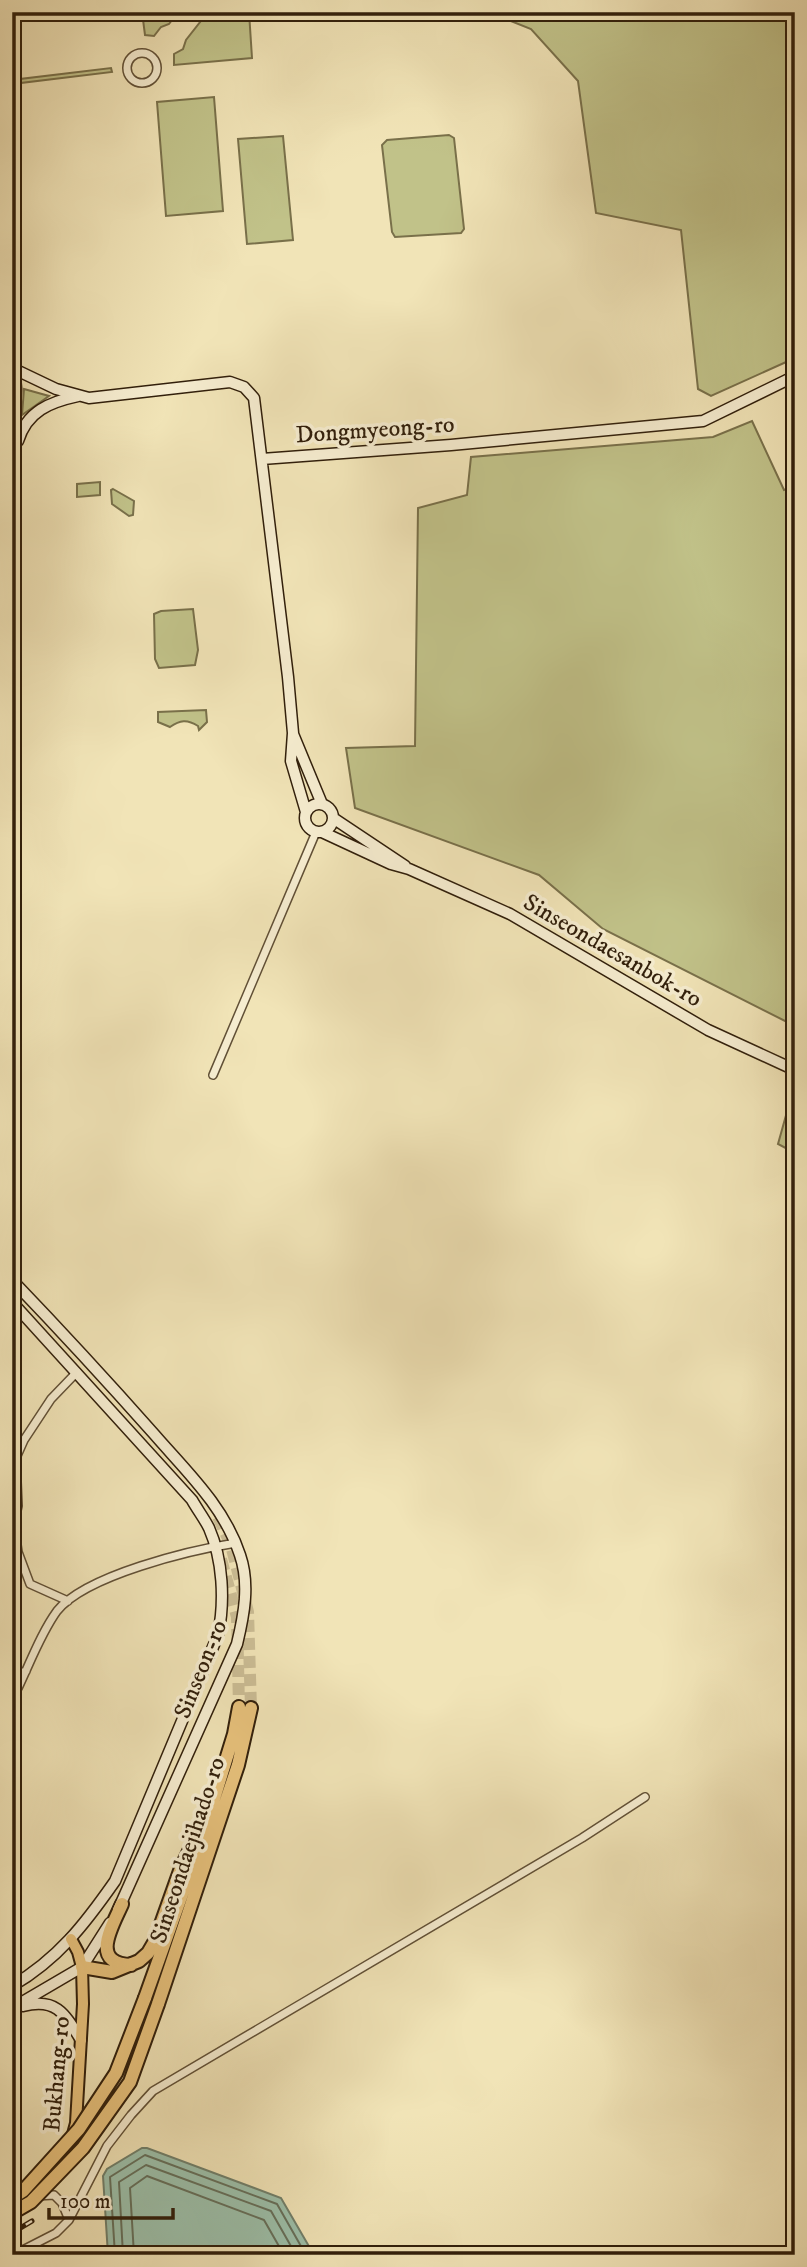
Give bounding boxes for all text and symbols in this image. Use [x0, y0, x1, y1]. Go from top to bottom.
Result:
street label: Dongmyeong-ro [295, 409, 456, 451]
street label: Sinseondaesanbok-ro [518, 888, 707, 1014]
street label: Sinseon-ro [168, 1616, 234, 1723]
street label: Sinseondaejihado-ro [144, 1753, 232, 1947]
street label: Bukhang-ro [37, 2015, 77, 2133]
scale bar [49, 2176, 173, 2220]
text: 100 m [60, 2189, 111, 2215]

